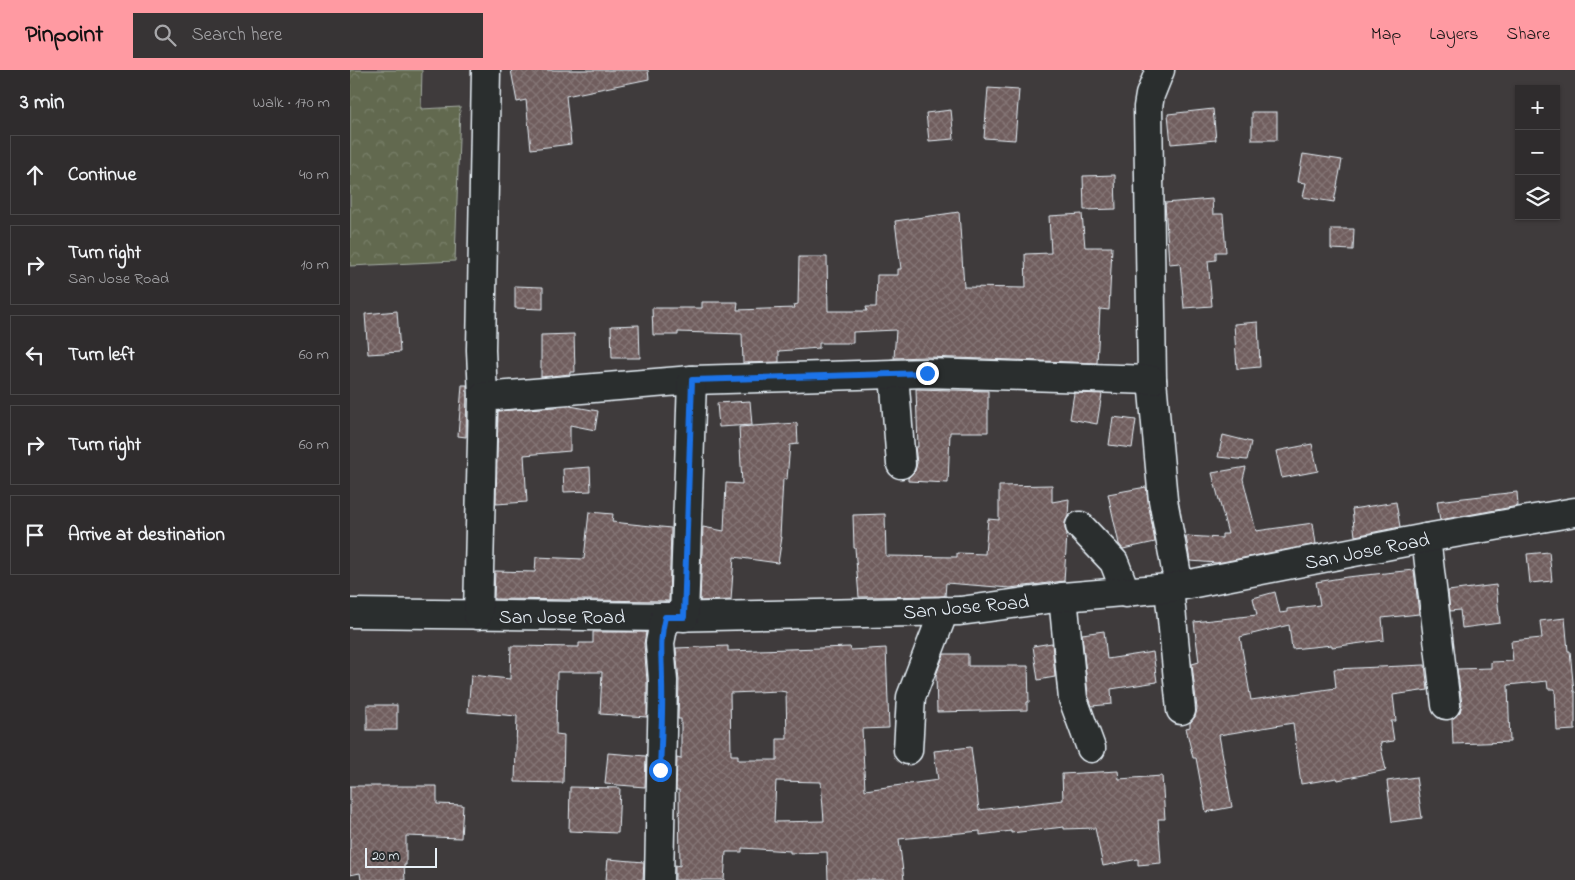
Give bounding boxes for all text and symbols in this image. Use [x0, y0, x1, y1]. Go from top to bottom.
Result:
search box [133, 13, 483, 58]
text: Pinpoint [25, 18, 103, 53]
icon: search [151, 21, 179, 49]
text: Search here [191, 22, 282, 49]
text: Map [1371, 22, 1401, 48]
text: Layers [1429, 22, 1479, 48]
text: Share [1507, 22, 1550, 48]
map controls [1515, 85, 1560, 220]
button: + [1515, 85, 1560, 130]
text: 3 min [20, 88, 64, 118]
text: Walk · 170 m [253, 91, 330, 115]
button: − [1515, 130, 1560, 175]
icon: ahead [21, 161, 49, 189]
text: Continue [68, 162, 136, 189]
text: 40 m [299, 163, 329, 187]
button: layers [1515, 175, 1560, 220]
text: Turn right [68, 240, 141, 267]
icon: right [21, 251, 49, 279]
text: 10 m [301, 253, 329, 277]
text: San Jose Road [68, 267, 169, 291]
icon: left [21, 341, 49, 369]
text: Turn left [68, 342, 135, 369]
text: 60 m [299, 343, 329, 367]
route end [916, 362, 939, 385]
icon: right [21, 431, 49, 459]
text: Turn right [68, 432, 141, 459]
text: 60 m [299, 433, 329, 457]
icon: arrive [21, 521, 49, 549]
text: Arrive at destination [68, 522, 225, 549]
street label: San Jose Road [1303, 526, 1432, 579]
street label: San Jose Road [902, 589, 1030, 628]
street label: San Jose Road [499, 604, 625, 633]
route start [649, 759, 672, 782]
scale bar [365, 845, 438, 868]
text: 20 m [372, 846, 399, 867]

